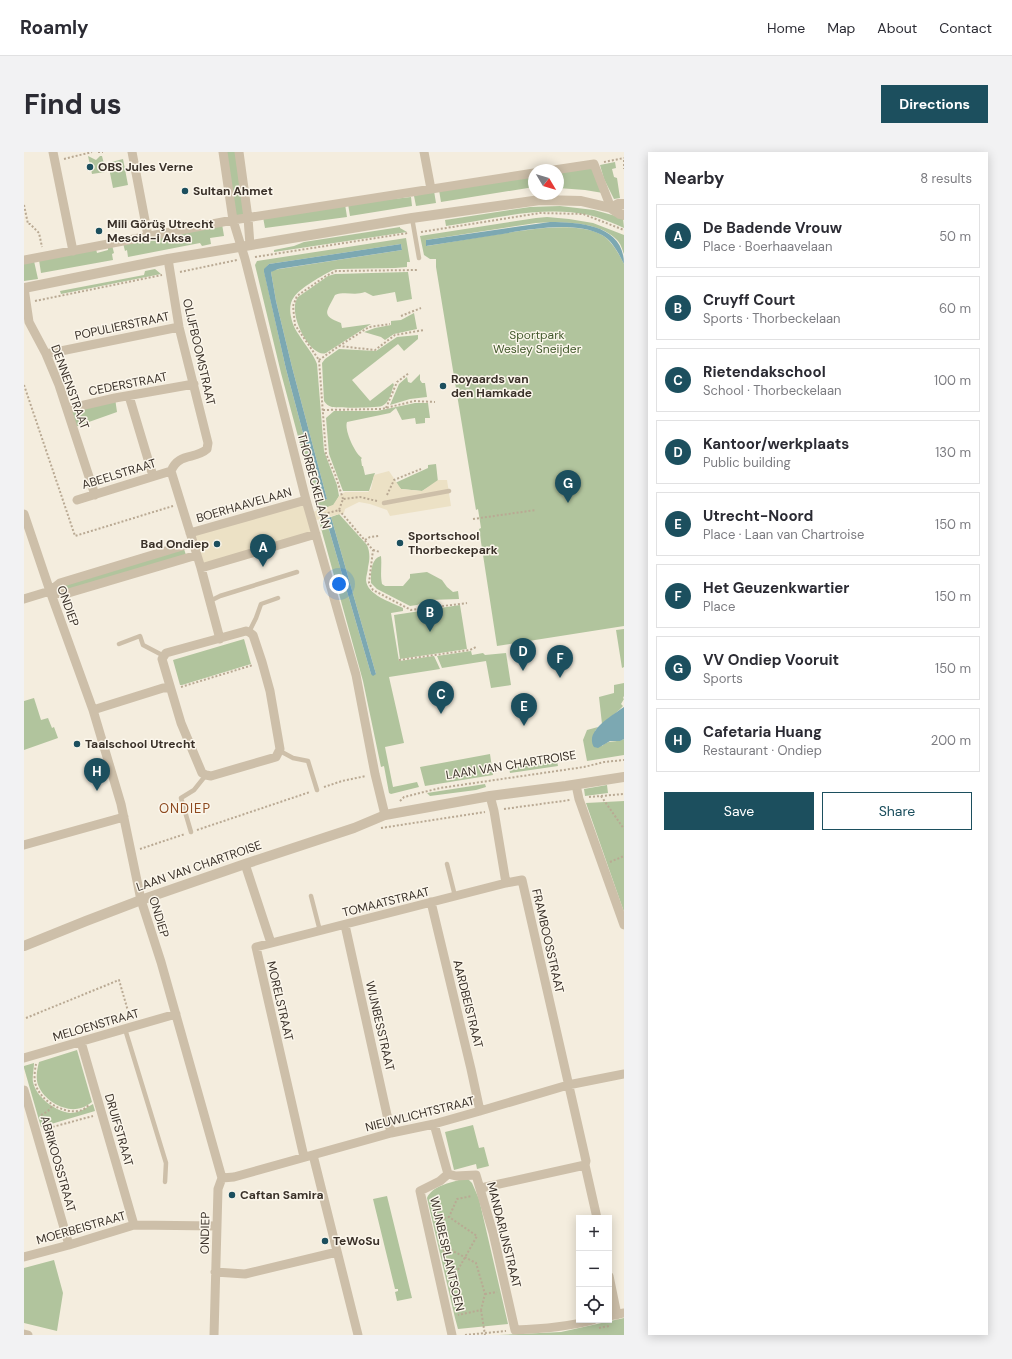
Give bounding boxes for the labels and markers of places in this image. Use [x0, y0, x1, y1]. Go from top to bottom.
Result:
place label: OBS Jules Verne [98, 159, 193, 175]
marker: OBS Jules Verne [85, 162, 95, 172]
place label: Sultan Ahmet [193, 183, 273, 199]
marker: Sultan Ahmet [180, 186, 190, 196]
place label: Mili Görüş Utrecht Mescid-i Aksa [107, 216, 214, 246]
marker: Mili Görüş Utrecht Mescid-i Aksa [94, 226, 104, 236]
place label: Royaards van den Hamkade [451, 371, 532, 401]
marker: Royaards van den Hamkade [438, 381, 448, 391]
pin: G [555, 470, 581, 503]
place label: Sportschool Thorbeckepark [408, 528, 498, 558]
pin: A [250, 534, 276, 567]
place label: Bad Ondiep [141, 536, 209, 552]
marker: Sportschool Thorbeckepark [395, 538, 405, 548]
marker: Bad Ondiep [212, 539, 222, 549]
pin: B [417, 599, 443, 632]
pin: D [510, 638, 536, 671]
pin: F [547, 645, 573, 678]
pin: C [428, 681, 454, 714]
pin: E [511, 693, 537, 726]
place label: Taalschool Utrecht [85, 736, 196, 752]
marker: Taalschool Utrecht [72, 739, 82, 749]
pin: H [84, 758, 110, 791]
place label: Caftan Samira [240, 1187, 324, 1203]
marker: Caftan Samira [227, 1190, 237, 1200]
place label: TeWoSu [333, 1233, 380, 1249]
marker: TeWoSu [320, 1236, 330, 1246]

